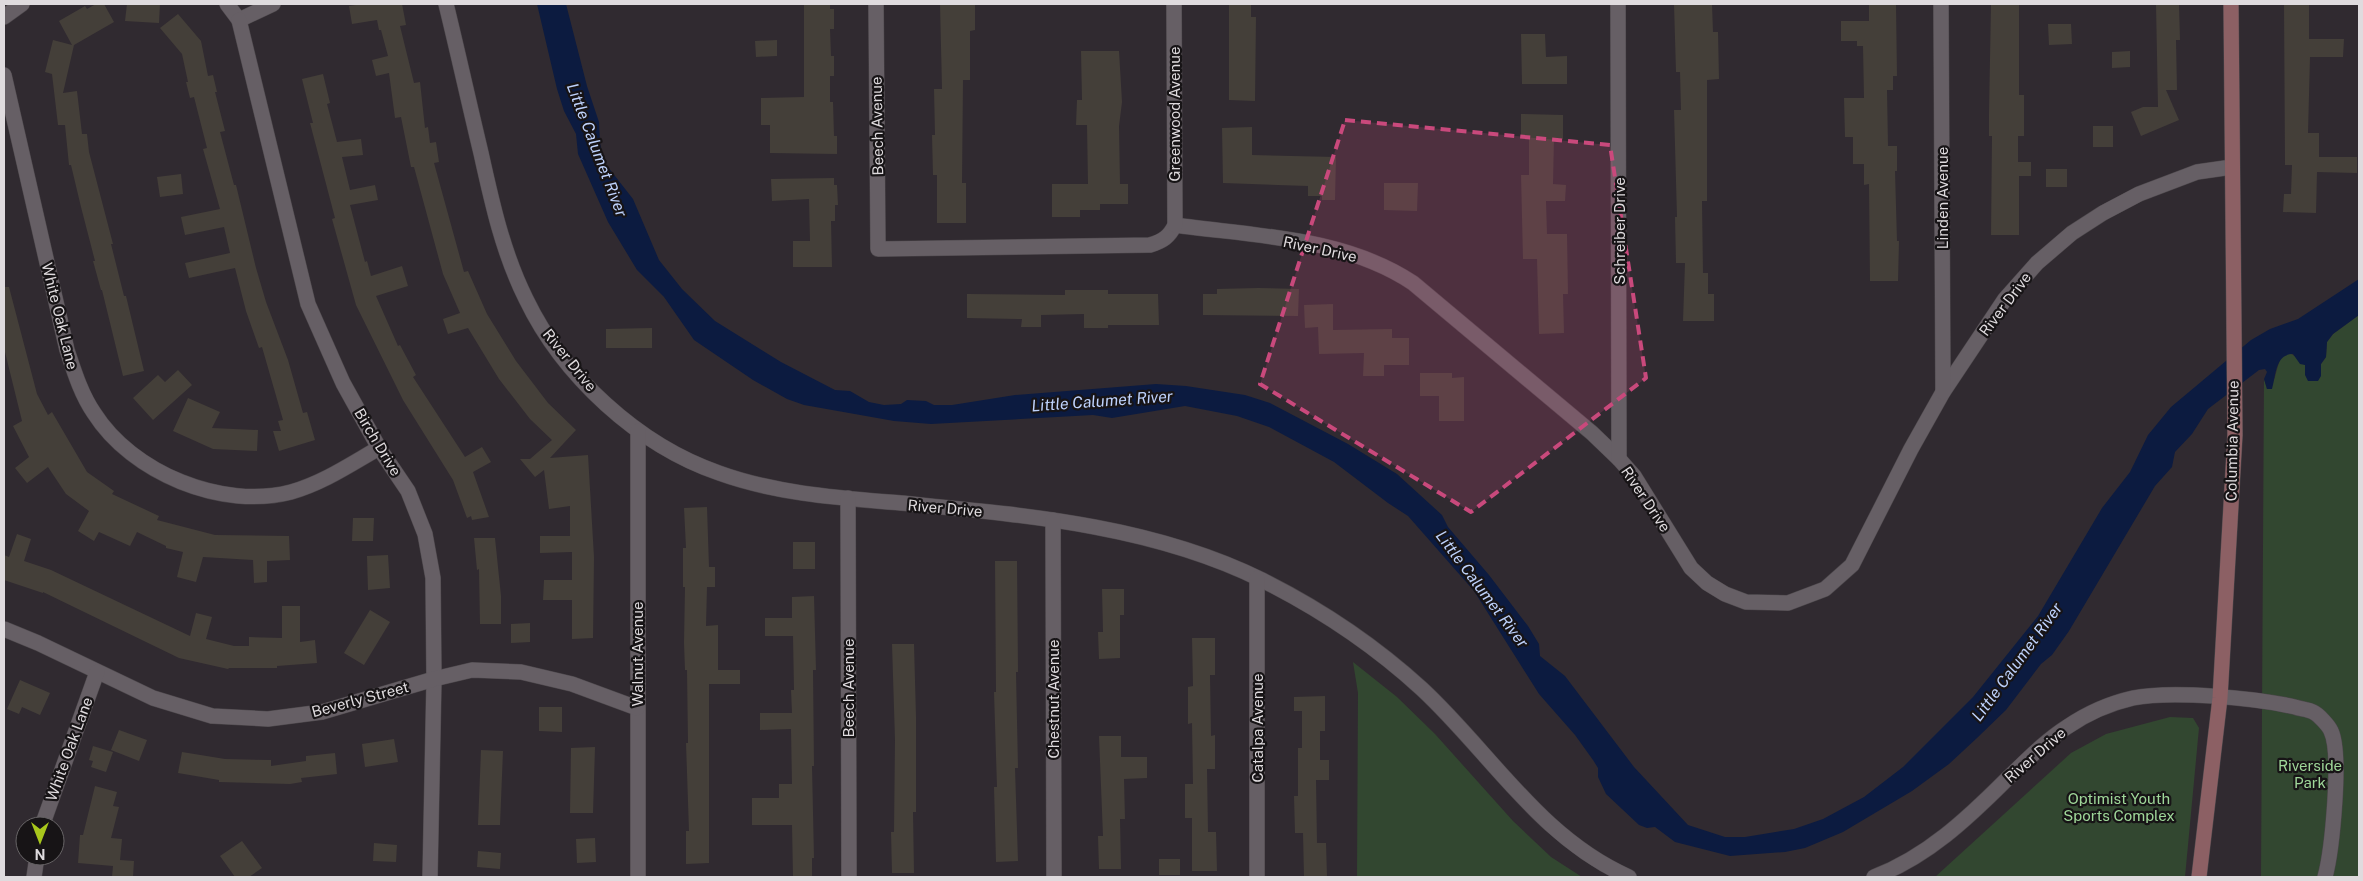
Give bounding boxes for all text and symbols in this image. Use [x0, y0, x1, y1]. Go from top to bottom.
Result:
street label: Greenwood Avenue [1166, 47, 1183, 181]
street label: Beech Avenue [868, 76, 886, 176]
water label: Little Calumet River [563, 80, 632, 220]
street label: Linden Avenue [1934, 147, 1951, 249]
street label: Schreiber Drive [1611, 177, 1628, 285]
street label: River Drive [1282, 233, 1358, 265]
street label: White Oak Lane [39, 261, 81, 371]
street label: River Drive [1976, 269, 2034, 339]
street label: River Drive [540, 325, 600, 395]
street label: Columbia Avenue [2222, 380, 2242, 502]
water label: Little Calumet River [1031, 387, 1174, 415]
street label: Birch Drive [351, 405, 405, 479]
street label: River Drive [1618, 463, 1674, 535]
street label: River Drive [907, 496, 983, 520]
water label: Little Calumet River [1432, 527, 1533, 652]
water label: Little Calumet River [1968, 598, 2067, 725]
street label: Walnut Avenue [629, 602, 646, 706]
street label: Beech Avenue [840, 639, 857, 737]
street label: Chestnut Avenue [1045, 639, 1062, 759]
street label: Catalpa Avenue [1249, 673, 1266, 783]
street label: Beverly Street [310, 678, 411, 720]
street label: White Oak Lane [42, 695, 96, 803]
street label: River Drive [2001, 724, 2069, 786]
park label: Riverside Park [2278, 757, 2342, 791]
park label: Optimist Youth Sports Complex [2063, 790, 2175, 824]
north arrow [15, 816, 65, 866]
text: N [35, 846, 45, 862]

